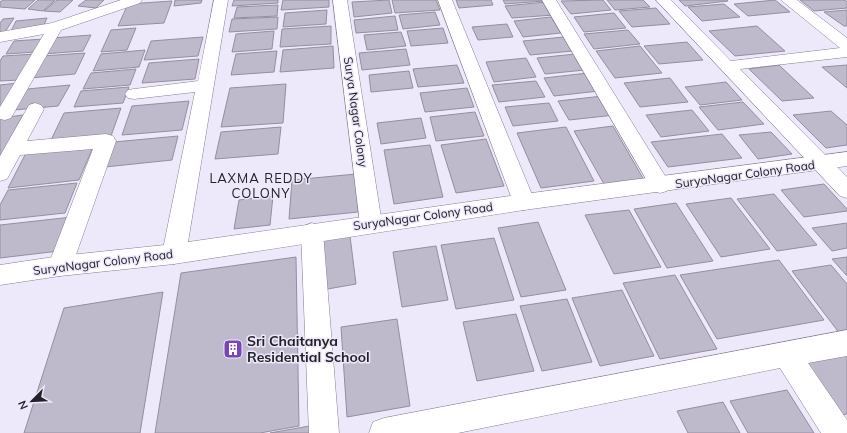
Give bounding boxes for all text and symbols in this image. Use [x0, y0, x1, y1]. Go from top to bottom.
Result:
street label: Surya Nagar Colony [341, 56, 371, 169]
street label: SuryaNagar Colony Road [674, 157, 816, 191]
district label: LAXMA REDDY COLONY [209, 170, 313, 201]
street label: SuryaNagar Colony Road [352, 199, 494, 233]
street label: SuryaNagar Colony Road [32, 246, 174, 278]
place label: Sri Chaitanya Residential School [247, 332, 370, 366]
building icon: Sri Chaitanya Residential School [222, 338, 244, 360]
north arrow [12, 381, 52, 421]
text: N [15, 398, 31, 412]

